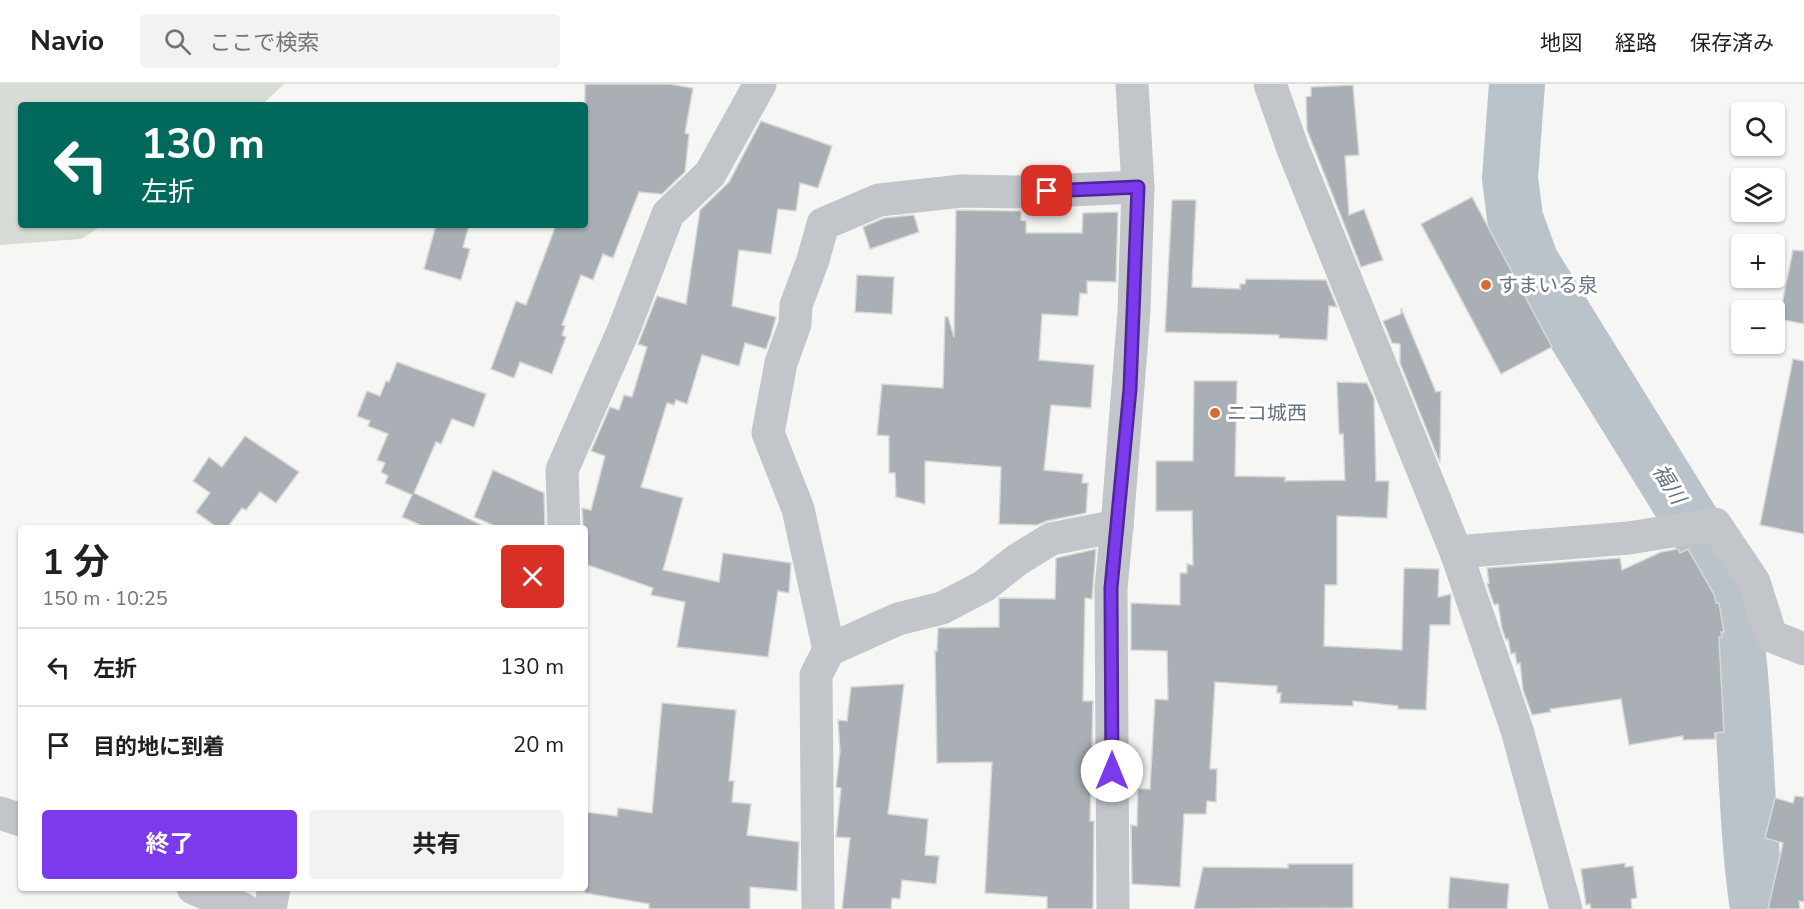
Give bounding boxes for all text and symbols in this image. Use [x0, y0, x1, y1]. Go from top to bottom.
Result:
search box [140, 14, 560, 68]
text: Navio [30, 22, 104, 60]
icon: search [161, 25, 194, 58]
text: ここで検索 [209, 28, 319, 58]
text: 地図 [1540, 29, 1582, 57]
text: 経路 [1615, 29, 1657, 57]
text: 保存済み [1690, 29, 1774, 57]
map controls [1731, 102, 1785, 354]
button: search [1731, 102, 1785, 156]
text: 130 m [141, 116, 265, 173]
icon: left [42, 126, 120, 204]
pin [1021, 165, 1072, 216]
button: layers [1731, 168, 1785, 222]
text: 左折 [141, 174, 195, 211]
icon: arrive [1030, 174, 1063, 207]
button: + [1731, 234, 1785, 288]
place label: すまいる泉 [1498, 272, 1598, 299]
marker: すまいる泉 [1479, 278, 1493, 292]
button: − [1731, 300, 1785, 354]
place label: ニコ城西 [1227, 400, 1307, 427]
marker: ニコ城西 [1208, 406, 1222, 420]
water label: 福川 [1646, 459, 1693, 511]
text: 1 分 [42, 538, 109, 587]
button: close [501, 545, 564, 608]
text: 150 m · 10:25 [42, 585, 168, 612]
icon: left [42, 651, 75, 684]
text: 130 m [500, 652, 564, 682]
text: 左折 [93, 654, 137, 684]
icon: arrive [42, 729, 75, 762]
text: 20 m [513, 730, 564, 760]
text: 目的地に到着 [93, 732, 225, 762]
position arrow [1080, 739, 1144, 803]
button: 終了 [42, 810, 297, 879]
button: 共有 [309, 810, 564, 879]

